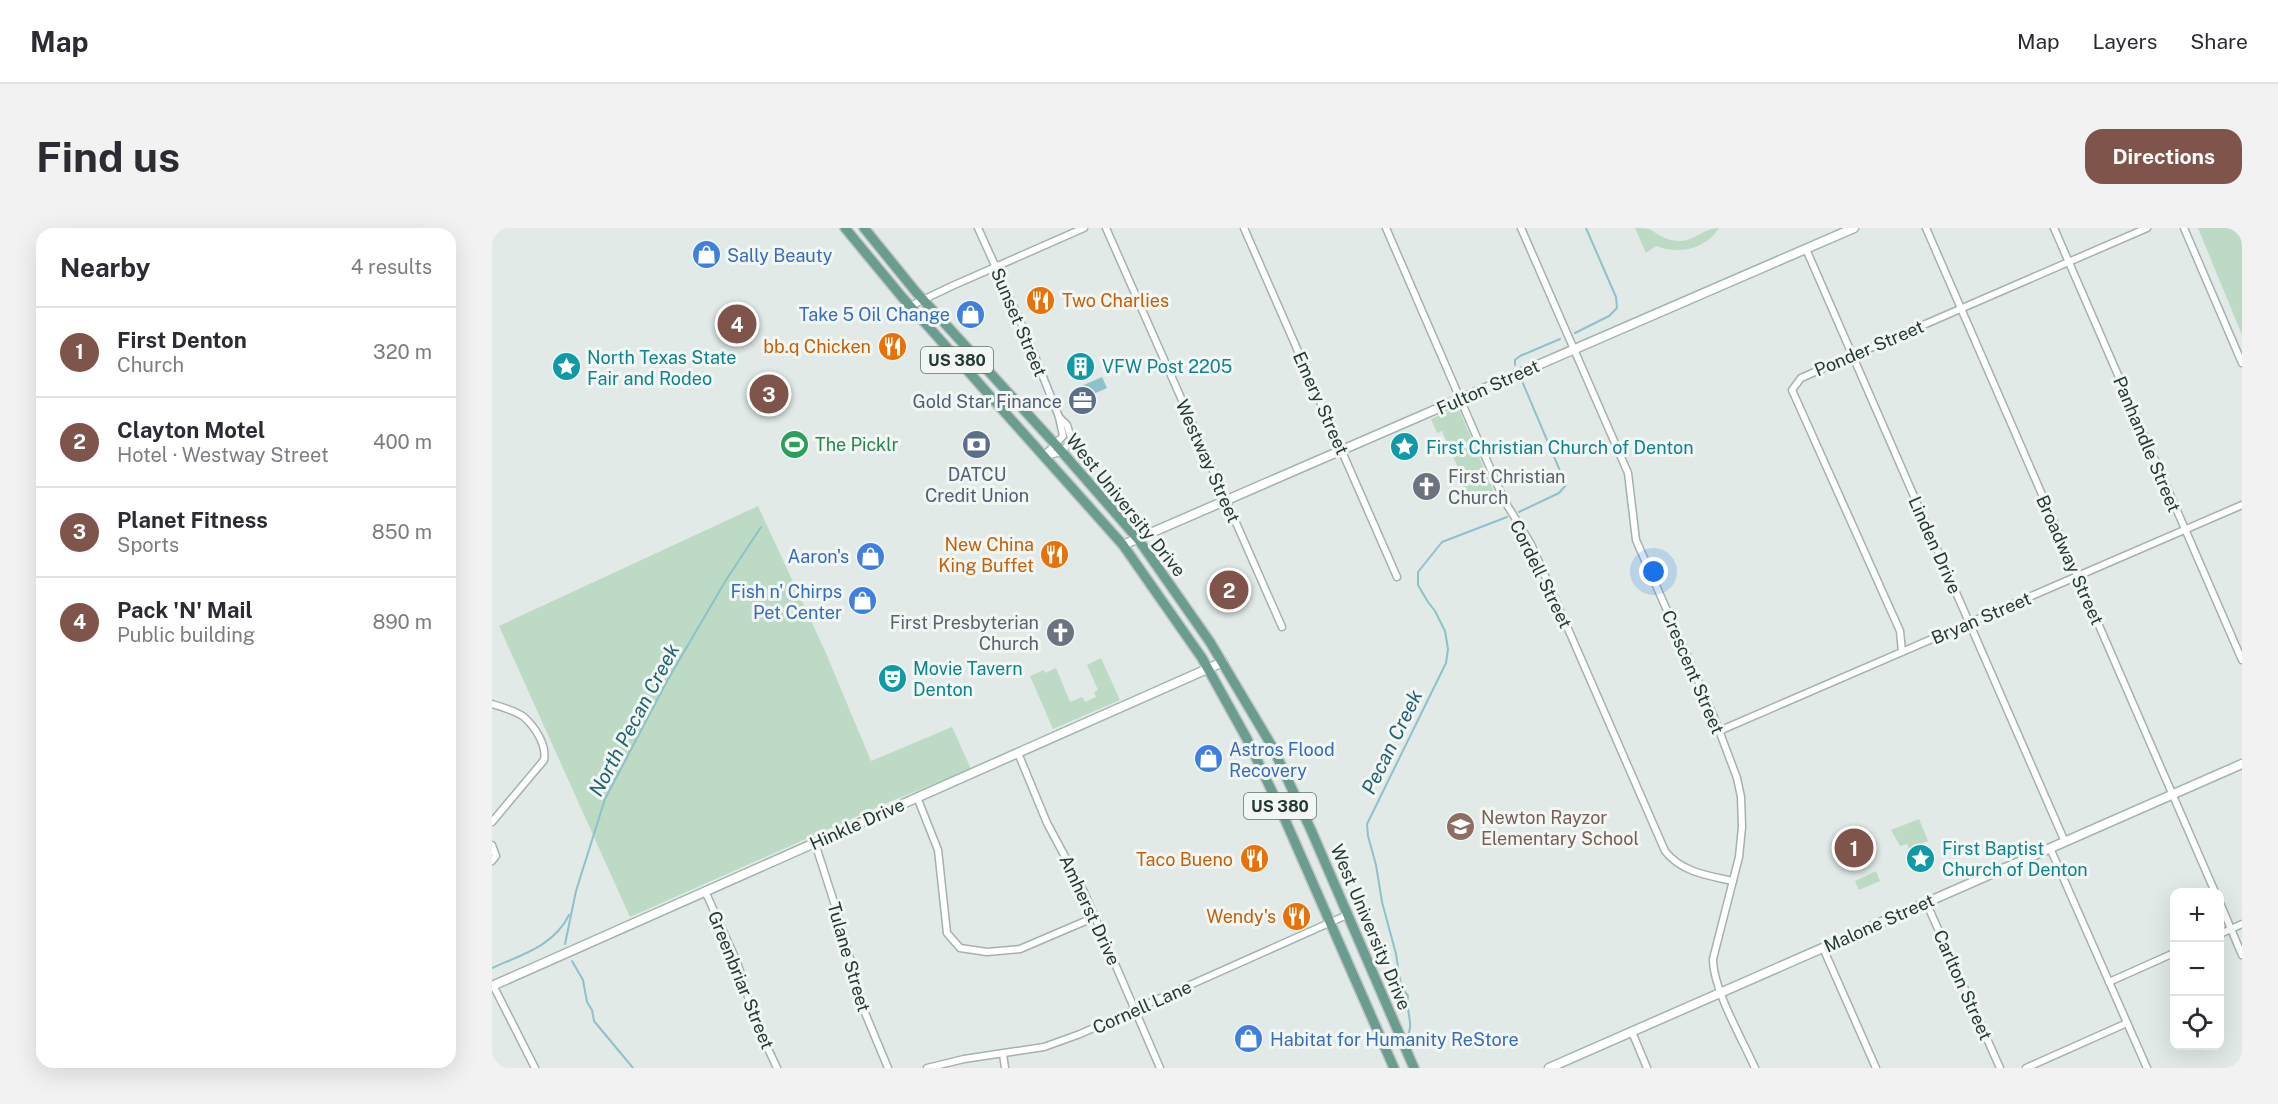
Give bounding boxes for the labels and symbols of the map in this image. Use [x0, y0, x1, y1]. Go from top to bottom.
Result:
shop icon: Sally Beauty [690, 239, 722, 271]
place label: Sally Beauty [727, 245, 833, 266]
street label: Sunset Street [987, 265, 1051, 379]
restaurant icon: Two Charlies [1025, 284, 1057, 316]
place label: Two Charlies [1062, 290, 1169, 311]
shop icon: Take 5 Oil Change [955, 298, 987, 330]
pin: 4 [718, 302, 756, 346]
place label: Take 5 Oil Change [799, 304, 950, 325]
street label: Ponder Street [1811, 316, 1927, 380]
restaurant icon: bb.q Chicken [876, 330, 908, 362]
place label: bb.q Chicken [763, 336, 871, 357]
place label: North Texas State Fair and Rodeo [587, 347, 736, 389]
road number: US 380 [921, 347, 993, 373]
street label: Emery Street [1289, 348, 1353, 458]
building icon: VFW Post 2205 [1065, 350, 1097, 382]
place icon: North Texas State Fair and Rodeo [550, 351, 582, 383]
street label: Fulton Street [1433, 355, 1543, 419]
place label: VFW Post 2205 [1102, 356, 1232, 377]
pin: 3 [750, 372, 788, 416]
street label: Panhandle Street [2109, 373, 2185, 515]
office icon: Gold Star Finance [1067, 385, 1099, 417]
place label: Gold Star Finance [913, 391, 1062, 412]
street label: Westway Street [1171, 396, 1245, 526]
sports icon: The Picklr [778, 428, 810, 460]
bank icon: DATCU Credit Union [961, 429, 993, 461]
street label: West University Drive [1062, 429, 1190, 581]
place icon: First Christian Church of Denton [1389, 431, 1421, 463]
place label: The Picklr [815, 434, 899, 455]
place label: First Christian Church of Denton [1426, 437, 1694, 458]
place label: DATCU Credit Union [925, 464, 1029, 506]
place label: First Christian Church [1448, 466, 1566, 508]
church icon: First Christian Church [1411, 470, 1443, 502]
street label: Broadway Street [2032, 492, 2108, 628]
street label: Linden Drive [1904, 493, 1966, 597]
street label: Cordell Street [1506, 516, 1576, 632]
place label: New China King Buffet [938, 534, 1034, 576]
restaurant icon: New China King Buffet [1039, 538, 1071, 570]
shop icon: Aaron's [854, 540, 886, 572]
place label: Aaron's [788, 546, 849, 567]
your location [1639, 557, 1668, 586]
pin: 2 [1210, 568, 1248, 613]
place label: Fish n' Chirps Pet Center [731, 581, 842, 623]
shop icon: Fish n' Chirps Pet Center [847, 585, 879, 617]
street label: Bryan Street [1928, 588, 2034, 648]
street label: Crescent Street [1657, 607, 1729, 737]
place label: First Presbyterian Church [890, 612, 1039, 654]
church icon: First Presbyterian Church [1044, 616, 1076, 648]
water label: North Pecan Creek [584, 639, 684, 800]
place label: Movie Tavern Denton [913, 658, 1023, 700]
theatre icon: Movie Tavern Denton [876, 662, 908, 694]
water label: Pecan Creek [1356, 686, 1428, 798]
place label: Astros Flood Recovery [1229, 739, 1335, 781]
shop icon: Astros Flood Recovery [1192, 743, 1224, 775]
road number: US 380 [1244, 793, 1316, 819]
street label: Hinkle Drive [806, 794, 908, 854]
place label: Newton Rayzor Elementary School [1481, 807, 1639, 849]
school or university icon: Newton Rayzor Elementary School [1444, 811, 1476, 843]
pin: 1 [1834, 826, 1874, 870]
place label: First Baptist Church of Denton [1942, 838, 2088, 880]
street label: West University Drive [1327, 841, 1415, 1013]
place icon: First Baptist Church of Denton [1905, 842, 1937, 874]
restaurant icon: Taco Bueno [1238, 843, 1270, 875]
place label: Taco Bueno [1136, 849, 1233, 870]
street label: Amherst Drive [1055, 852, 1125, 968]
street label: Malone Street [1821, 889, 1937, 957]
street label: Tulane Street [823, 900, 875, 1014]
restaurant icon: Wendy's [1281, 900, 1313, 932]
place label: Wendy's [1206, 906, 1276, 927]
street label: Greenbriar Street [704, 908, 778, 1052]
street label: Carlton Street [1929, 927, 1997, 1043]
street label: Cornell Lane [1089, 976, 1195, 1038]
shop icon: Habitat for Humanity ReStore [1233, 1023, 1265, 1055]
place label: Habitat for Humanity ReStore [1270, 1029, 1519, 1050]

